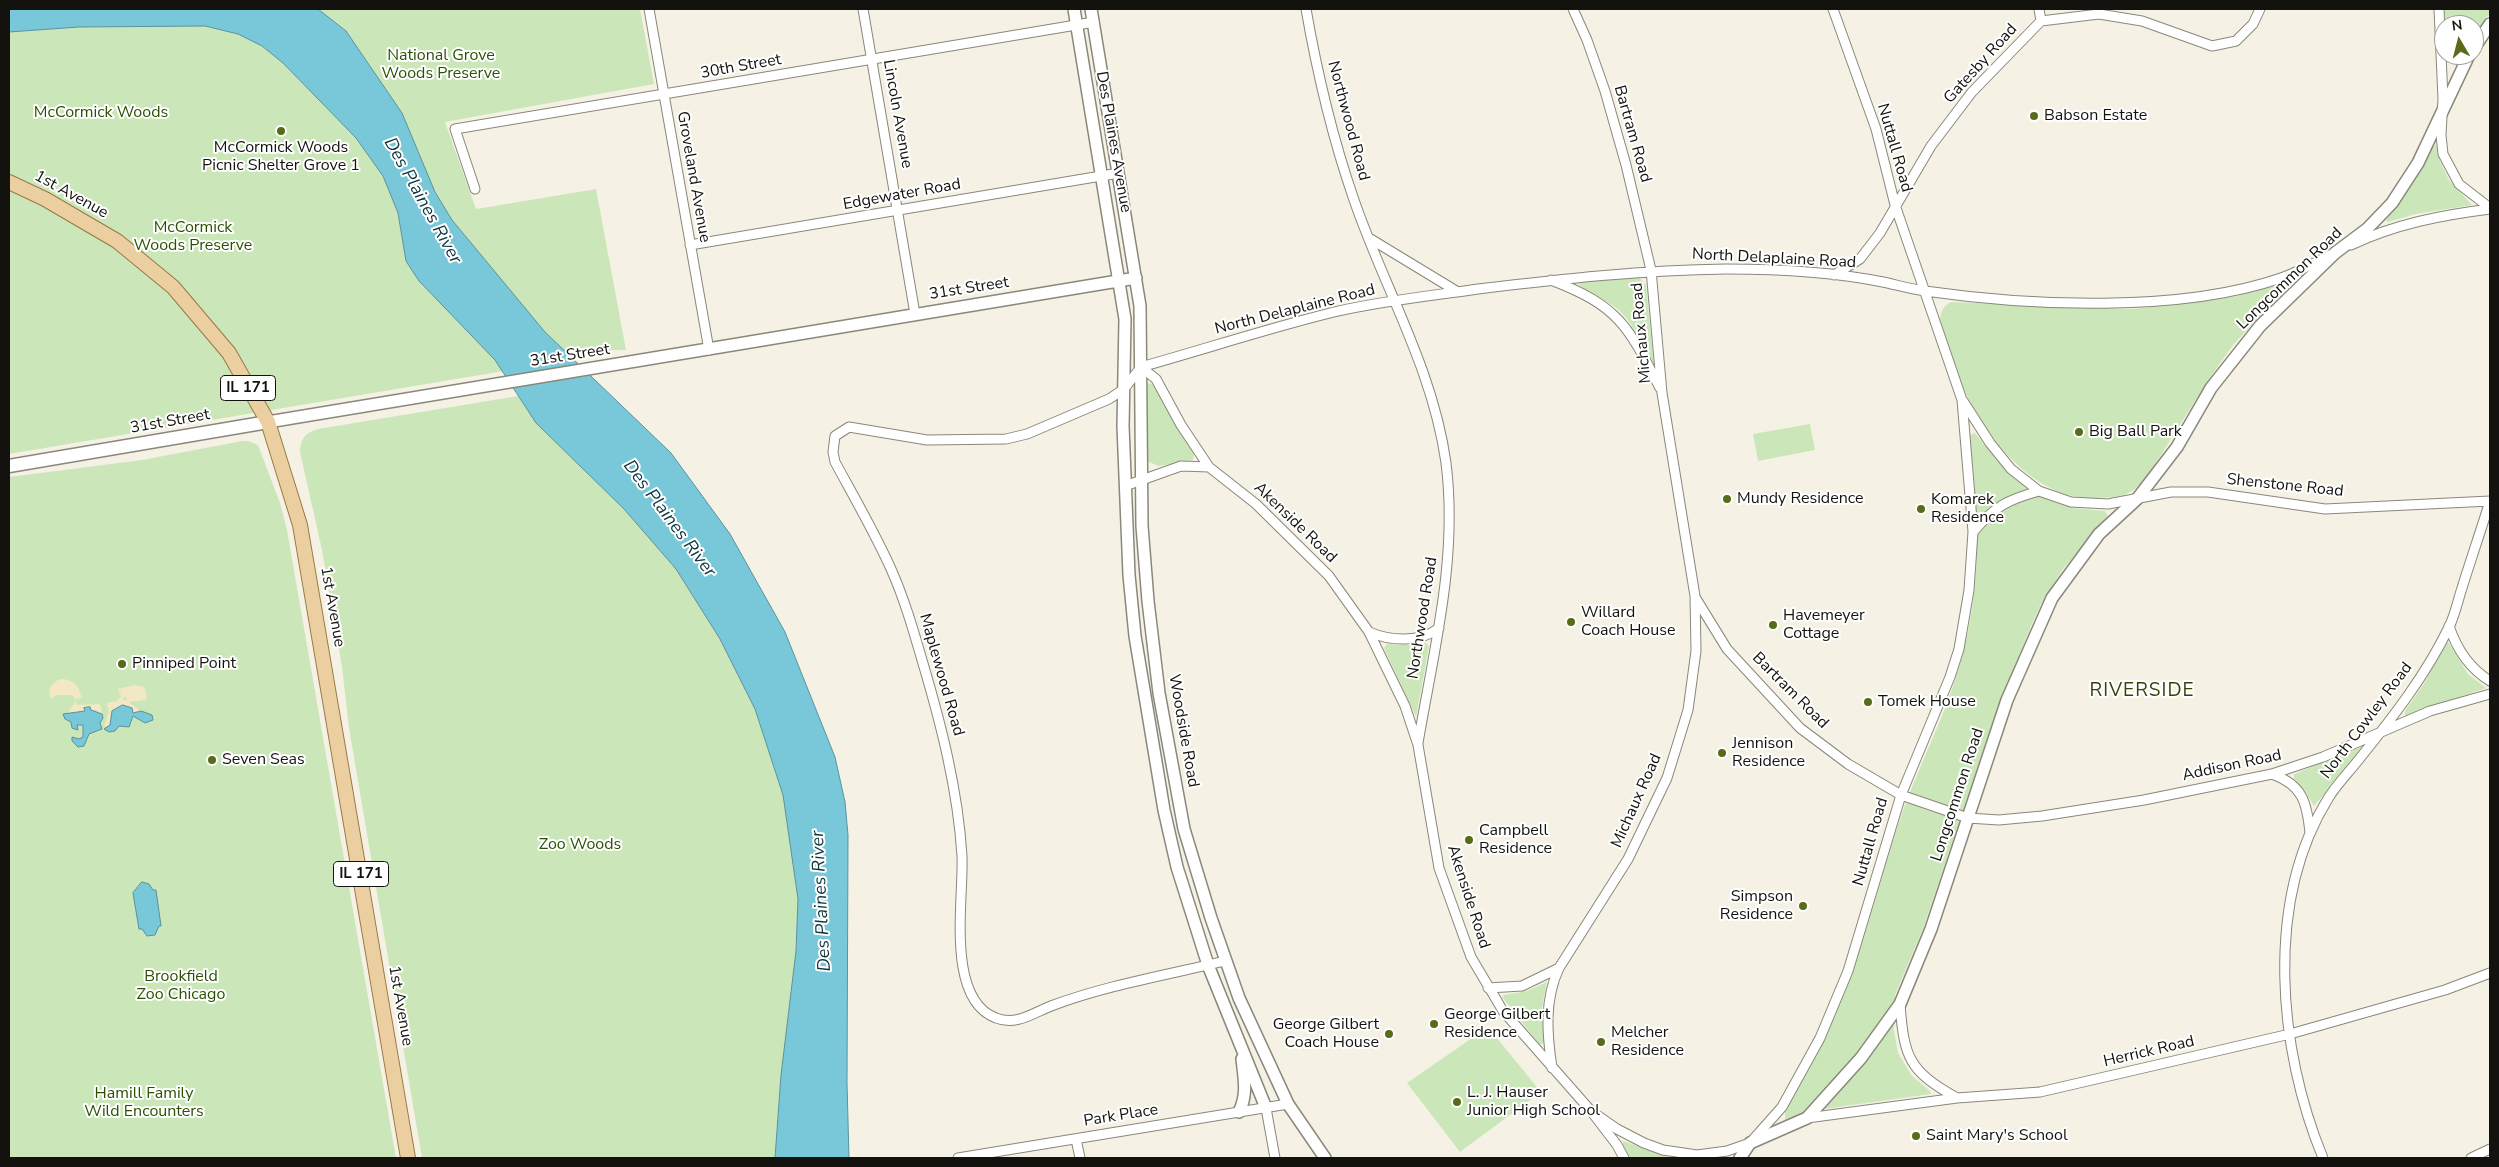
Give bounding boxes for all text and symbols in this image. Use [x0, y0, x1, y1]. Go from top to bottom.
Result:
north arrow [2434, 15, 2484, 65]
text: N [2450, 16, 2463, 36]
street label: Gatesby Road [1940, 20, 2022, 108]
park label: National Grove Woods Preserve [382, 46, 500, 84]
street label: 30th Street [699, 50, 783, 84]
street label: Lincoln Avenue [878, 58, 916, 170]
street label: Northwood Road [1323, 59, 1373, 183]
street label: Des Plaines Avenue [1091, 70, 1135, 214]
street label: Bartram Road [1609, 83, 1655, 185]
street label: Nuttall Road [1872, 102, 1916, 194]
park label: McCormick Woods [34, 103, 168, 123]
place label: Babson Estate [2044, 106, 2147, 126]
street label: Groveland Avenue [672, 110, 714, 244]
marker: Babson Estate [2028, 110, 2040, 122]
marker: McCormick Woods Picnic Shelter Grove 1 [275, 125, 287, 137]
water label: Des Plaines River [378, 134, 466, 268]
place label: McCormick Woods Picnic Shelter Grove 1 [202, 138, 360, 176]
street label: 1st Avenue [31, 167, 111, 223]
street label: Edgewater Road [842, 175, 962, 215]
park label: McCormick Woods Preserve [134, 218, 252, 256]
street label: Longcommon Road [2233, 224, 2347, 334]
street label: North Delaplaine Road [1691, 245, 1857, 273]
street label: 31st Street [928, 273, 1010, 305]
street label: North Delaplaine Road [1213, 281, 1377, 339]
street label: Michaux Road [1628, 282, 1656, 384]
street label: 31st Street [529, 340, 611, 372]
road number: IL 171 [220, 376, 276, 400]
street label: 31st Street [129, 406, 211, 438]
place label: Big Ball Park [2089, 422, 2182, 442]
marker: Big Ball Park [2073, 426, 2085, 438]
water label: Des Plaines River [618, 456, 720, 582]
street label: Shenstone Road [2226, 470, 2344, 502]
street label: Akenside Road [1250, 479, 1340, 567]
place label: Mundy Residence [1737, 489, 1864, 509]
place label: Komarek Residence [1931, 490, 2004, 528]
marker: Mundy Residence [1721, 493, 1733, 505]
marker: Komarek Residence [1915, 503, 1927, 515]
street label: Northwood Road [1404, 556, 1442, 680]
street label: 1st Avenue [315, 565, 349, 649]
place label: Willard Coach House [1581, 603, 1675, 641]
place label: Havemeyer Cottage [1783, 606, 1865, 644]
street label: Maplewood Road [914, 612, 968, 738]
marker: Willard Coach House [1565, 616, 1577, 628]
marker: Havemeyer Cottage [1767, 619, 1779, 631]
street label: Bartram Road [1748, 649, 1832, 733]
place label: Pinniped Point [132, 654, 236, 674]
marker: Pinniped Point [116, 658, 128, 670]
street label: North Cowley Road [2317, 659, 2417, 783]
street label: Woodside Road [1164, 673, 1202, 789]
district label: RIVERSIDE [2088, 680, 2196, 702]
place label: Tomek House [1878, 692, 1976, 712]
marker: Tomek House [1862, 696, 1874, 708]
street label: Longcommon Road [1927, 726, 1989, 864]
place label: Jennison Residence [1732, 734, 1805, 772]
street label: Addison Road [2181, 746, 2283, 786]
marker: Jennison Residence [1716, 747, 1728, 759]
place label: Seven Seas [222, 750, 305, 770]
street label: Michaux Road [1608, 751, 1666, 851]
marker: Seven Seas [206, 754, 218, 766]
street label: Nuttall Road [1849, 796, 1893, 888]
place label: Campbell Residence [1479, 821, 1552, 859]
water label: Des Plaines River [808, 830, 836, 972]
marker: Campbell Residence [1463, 834, 1475, 846]
park label: Zoo Woods [539, 835, 621, 855]
street label: Akenside Road [1442, 843, 1494, 951]
road number: IL 171 [334, 862, 388, 886]
place label: Simpson Residence [1720, 887, 1793, 925]
marker: Simpson Residence [1797, 900, 1809, 912]
street label: 1st Avenue [383, 964, 417, 1048]
park label: Brookfield Zoo Chicago [137, 967, 225, 1005]
place label: George Gilbert Residence [1444, 1005, 1550, 1043]
place label: George Gilbert Coach House [1273, 1015, 1379, 1053]
marker: George Gilbert Residence [1428, 1018, 1440, 1030]
place label: Melcher Residence [1611, 1023, 1684, 1061]
marker: George Gilbert Coach House [1383, 1028, 1395, 1040]
street label: Herrick Road [2102, 1032, 2196, 1072]
marker: Melcher Residence [1595, 1036, 1607, 1048]
place label: L. J. Hauser Junior High School [1467, 1083, 1600, 1121]
park label: Hamill Family Wild Encounters [84, 1084, 204, 1122]
marker: L. J. Hauser Junior High School [1451, 1096, 1463, 1108]
street label: Park Place [1082, 1101, 1160, 1131]
place label: Saint Mary's School [1926, 1126, 2068, 1146]
marker: Saint Mary's School [1910, 1130, 1922, 1142]

